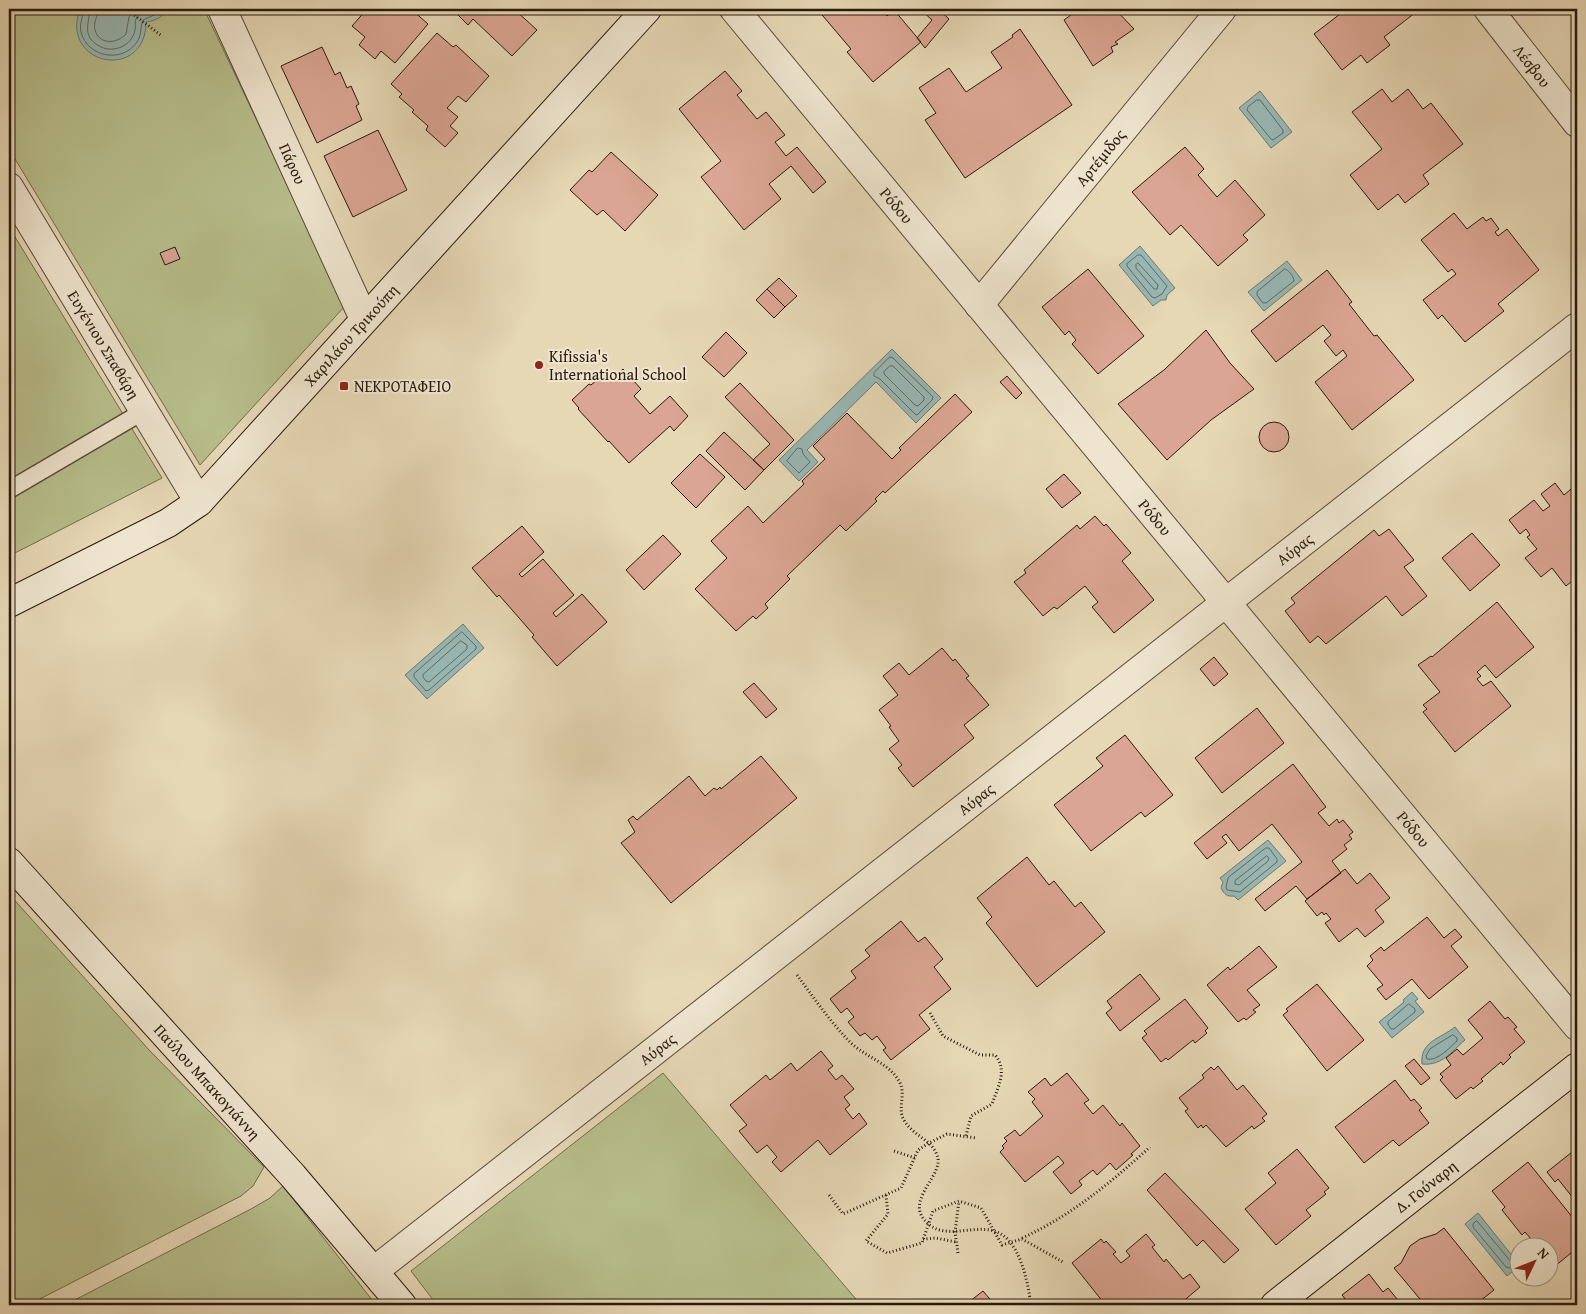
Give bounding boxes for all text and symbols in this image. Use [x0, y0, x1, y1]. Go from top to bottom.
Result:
street label: Λέσβου [1508, 39, 1557, 92]
street label: Αρτέμιδος [1069, 123, 1131, 191]
street label: Πάρου [273, 139, 313, 188]
street label: Ρόδου [874, 182, 919, 229]
street label: Χαριλάου Τρικούπη [298, 278, 404, 392]
street label: Ευγένιου Σπαθάρη [62, 286, 146, 404]
place label: Kifissia's International School [549, 344, 687, 386]
marker: Kifissia's International School [533, 359, 545, 371]
place label: ΝΕΚΡΟΤΑΦΕΙΟ [354, 374, 452, 398]
marker: ΝΕΚΡΟΤΑΦΕΙΟ [338, 380, 350, 392]
street label: Ρόδου [1133, 494, 1178, 541]
street label: Αύρας [1271, 527, 1318, 571]
street label: Αύρας [952, 777, 999, 821]
street label: Ρόδου [1391, 805, 1436, 852]
street label: Παύλου Μπακογιάννη [149, 1018, 267, 1145]
street label: Αύρας [634, 1027, 681, 1071]
street label: Δ. Γούναρη [1390, 1154, 1462, 1218]
north arrow [1508, 1236, 1558, 1286]
text: N [1533, 1243, 1554, 1264]

